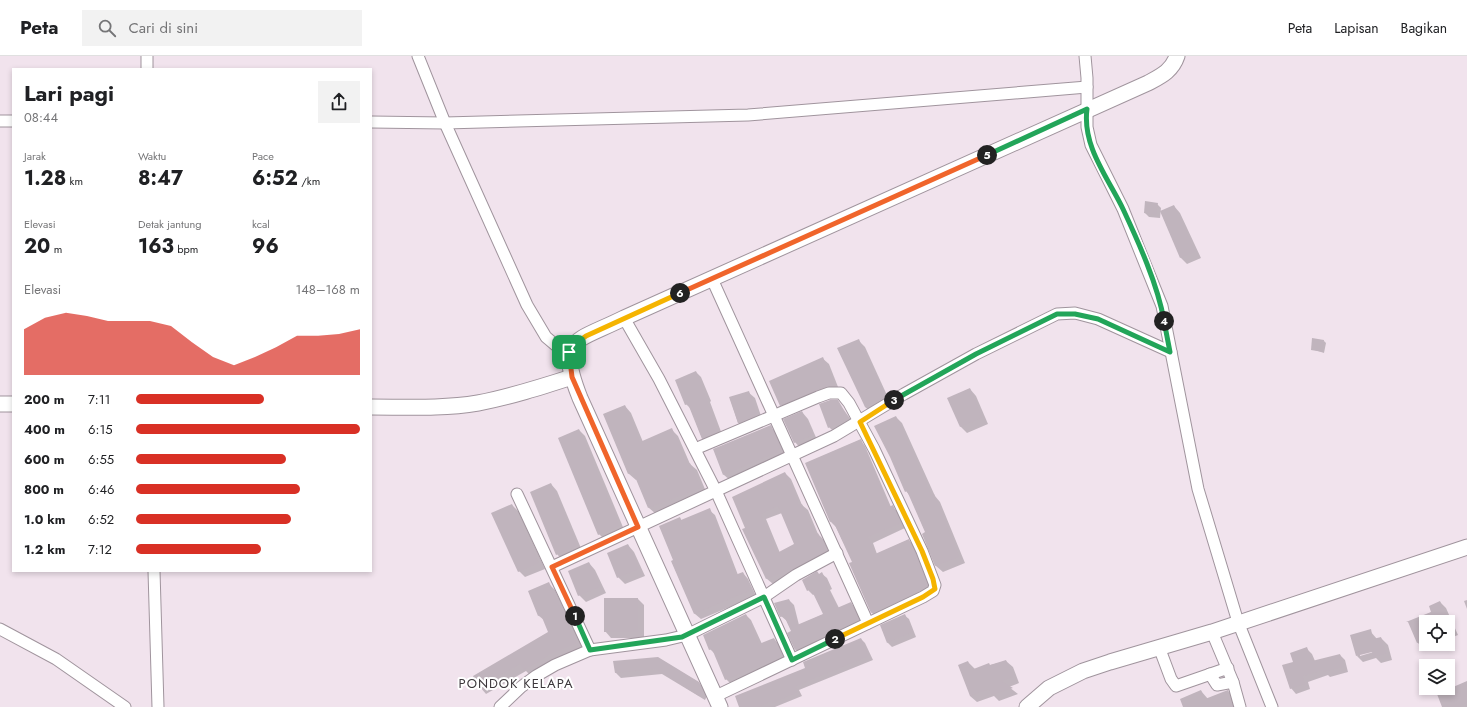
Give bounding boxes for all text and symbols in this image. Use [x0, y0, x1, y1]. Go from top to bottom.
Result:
search box [82, 10, 362, 46]
text: Peta [20, 14, 58, 41]
icon: search [96, 17, 118, 39]
text: Cari di sini [128, 17, 198, 39]
text: Peta [1288, 18, 1312, 38]
text: Lapisan [1334, 18, 1379, 38]
text: Bagikan [1401, 18, 1447, 38]
text: Lari pagi [24, 77, 114, 109]
button: share [318, 81, 360, 123]
text: 08:44 [24, 108, 58, 127]
pin: 5 [977, 145, 997, 165]
text: 5 [983, 147, 991, 163]
text: Jarak [24, 148, 46, 164]
text: Waktu [138, 148, 166, 164]
text: Pace [252, 148, 274, 164]
text: 1.28 [24, 164, 66, 193]
text: 8:47 [138, 164, 183, 193]
text: 6:52 [252, 164, 298, 193]
text: km [66, 173, 83, 189]
text: /km [298, 173, 320, 189]
text: Elevasi [24, 216, 56, 232]
text: Detak jantung [138, 216, 202, 232]
text: kcal [252, 216, 270, 232]
text: 20 [24, 232, 50, 261]
text: 163 [138, 232, 174, 261]
text: 96 [252, 232, 279, 261]
text: m [50, 241, 62, 257]
text: bpm [174, 241, 198, 257]
text: Elevasi [24, 280, 61, 299]
text: 148–168 m [295, 280, 360, 299]
pin: 6 [670, 283, 690, 303]
text: 6 [676, 285, 684, 301]
pin: 4 [1154, 311, 1174, 331]
text: 4 [1160, 313, 1168, 329]
pin [552, 335, 586, 369]
icon: arrive [558, 341, 580, 363]
text: 200 m [24, 390, 64, 409]
text: 7:11 [88, 390, 110, 409]
pin: 3 [884, 390, 904, 410]
text: 3 [891, 392, 897, 408]
text: 400 m [24, 420, 65, 439]
text: 6:15 [88, 420, 113, 439]
text: 600 m [24, 450, 64, 469]
text: 6:55 [88, 450, 114, 469]
text: 800 m [24, 480, 64, 499]
text: 6:46 [88, 480, 114, 499]
text: 1.0 km [24, 510, 65, 529]
text: 6:52 [88, 510, 114, 529]
text: 1.2 km [24, 540, 65, 559]
text: 7:12 [88, 540, 112, 559]
pin: 1 [565, 606, 585, 626]
text: 1 [572, 608, 578, 624]
map controls [1419, 615, 1455, 695]
button: locate [1419, 615, 1455, 651]
pin: 2 [825, 629, 845, 649]
text: 2 [831, 631, 839, 647]
button: layers [1419, 659, 1455, 695]
district label: PONDOK KELAPA [459, 674, 573, 693]

